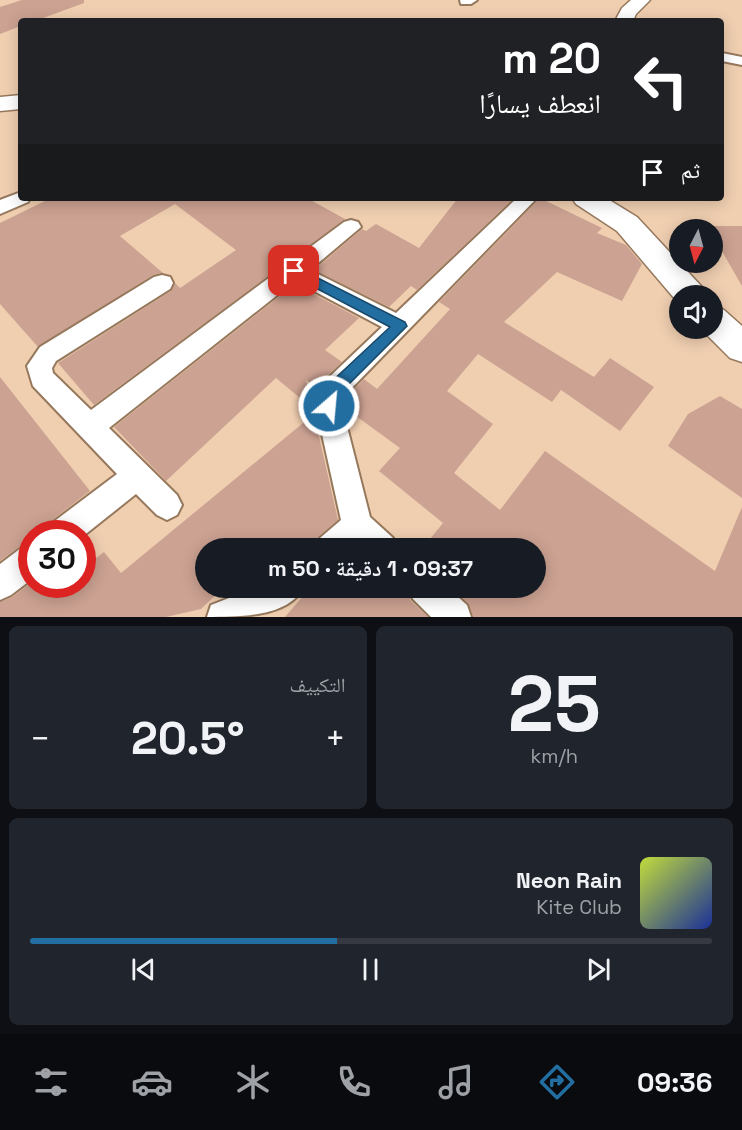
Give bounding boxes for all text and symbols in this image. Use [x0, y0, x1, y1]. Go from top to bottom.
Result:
text: 20 m [502, 32, 601, 85]
icon: left [622, 42, 700, 120]
text: انعطف يسارًا [479, 86, 601, 121]
icon: arrive [636, 156, 669, 189]
text: ثم [681, 156, 700, 184]
north arrow [669, 219, 723, 273]
map controls [669, 219, 723, 339]
pin [268, 245, 319, 296]
icon: arrive [277, 254, 310, 287]
button: sound [669, 285, 723, 339]
position arrow [297, 374, 361, 438]
speed limit sign: 30 [18, 520, 96, 598]
text: 09:37 · 1 دقيقة · 50 m [268, 554, 473, 582]
text: 25 [508, 654, 601, 754]
text: التكييف [289, 672, 346, 698]
text: 20.5° [131, 710, 245, 767]
text: − [30, 718, 50, 760]
text: + [325, 718, 346, 760]
text: km/h [530, 743, 578, 769]
text: Neon Rain [516, 866, 622, 894]
text: Kite Club [536, 894, 622, 920]
icon: previous [127, 953, 160, 986]
icon: pause [354, 953, 387, 986]
icon: next [582, 953, 615, 986]
icon: filters [30, 1061, 72, 1103]
icon: car [131, 1061, 173, 1103]
icon: climate [232, 1061, 274, 1103]
icon: phone [333, 1061, 375, 1103]
icon: music [435, 1061, 477, 1103]
icon: directions [536, 1061, 578, 1103]
text: 09:36 [637, 1065, 712, 1100]

